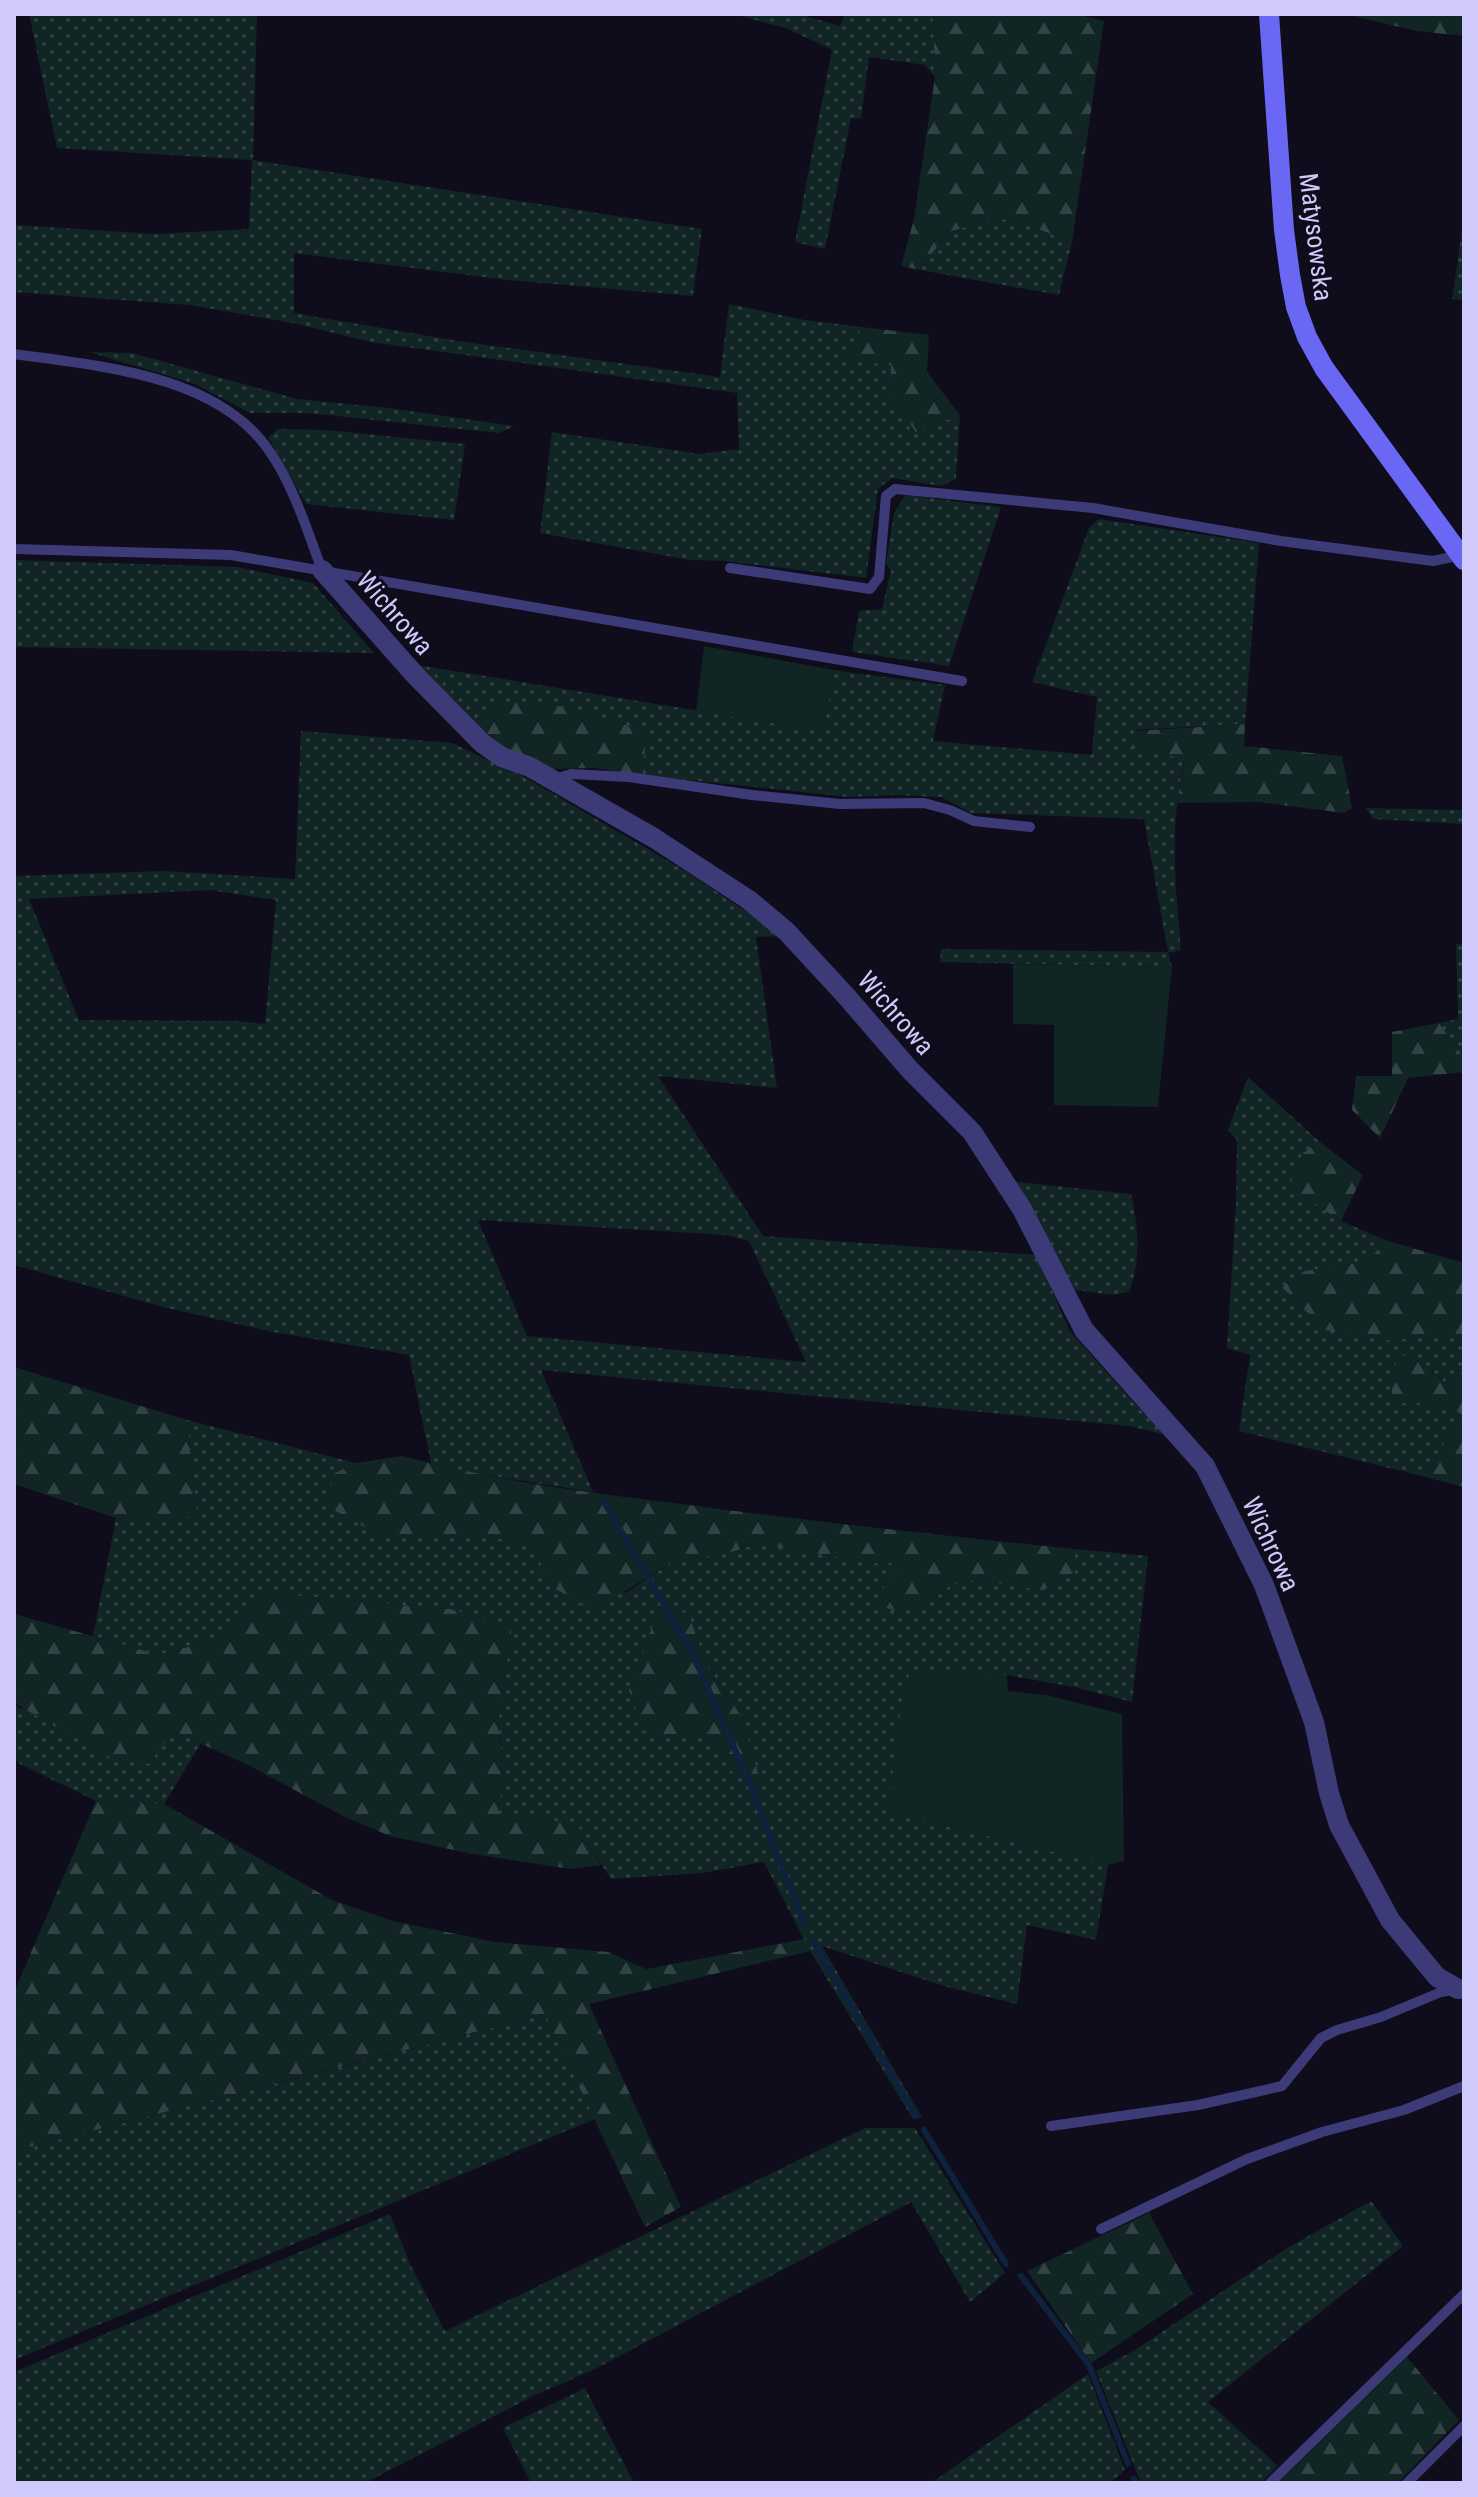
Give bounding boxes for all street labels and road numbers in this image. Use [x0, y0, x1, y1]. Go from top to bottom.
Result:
street label: Matysowska [1293, 171, 1339, 303]
street label: Wichrowa [351, 565, 439, 661]
street label: Wichrowa [852, 965, 940, 1061]
street label: Wichrowa [1236, 1492, 1306, 1596]

